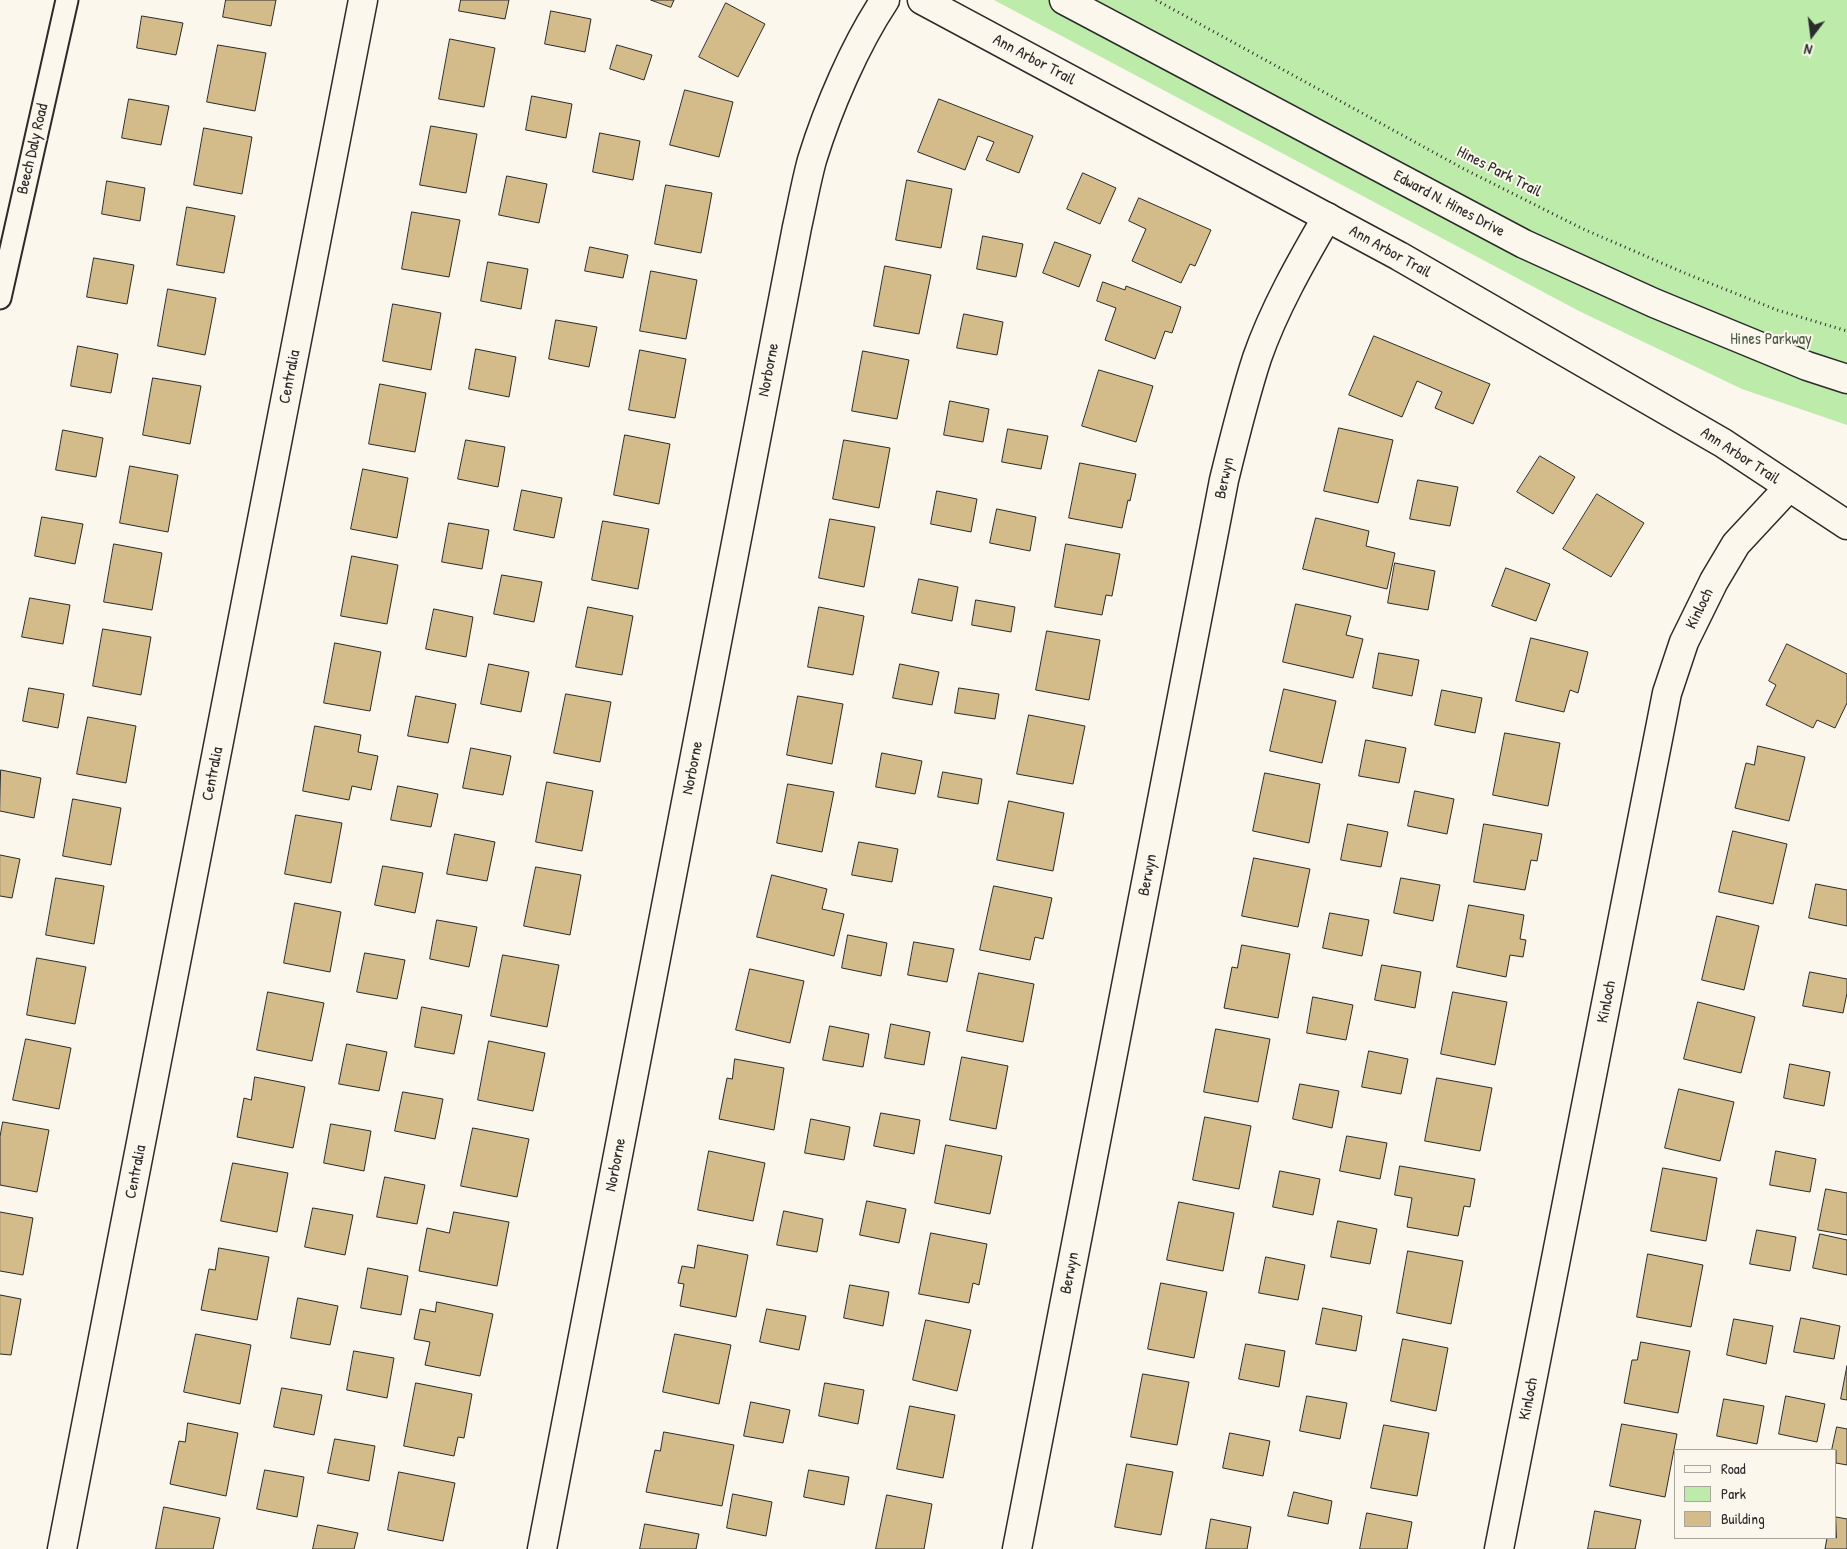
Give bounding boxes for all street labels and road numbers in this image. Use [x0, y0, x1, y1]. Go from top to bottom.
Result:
street label: Ann Arbor Trail [990, 30, 1078, 90]
street label: Beech Daly Road [13, 102, 53, 196]
street label: Hines Park Trail [1453, 142, 1545, 202]
street label: Edward N. Hines Drive [1390, 167, 1508, 241]
street label: Ann Arbor Trail [1346, 222, 1434, 282]
street label: Norborne [754, 342, 784, 398]
street label: Centralia [275, 348, 305, 406]
street label: Ann Arbor Trail [1697, 423, 1783, 489]
street label: Berwyn [1211, 455, 1239, 501]
street label: Kinloch [1682, 586, 1718, 632]
street label: Norborne [678, 740, 708, 796]
street label: Centralia [198, 745, 228, 803]
street label: Berwyn [1135, 853, 1161, 897]
street label: Kinloch [1593, 979, 1621, 1025]
street label: Norborne [601, 1137, 631, 1193]
street label: Centralia [121, 1143, 151, 1201]
street label: Berwyn [1057, 1251, 1083, 1295]
street label: Kinloch [1515, 1376, 1543, 1422]

